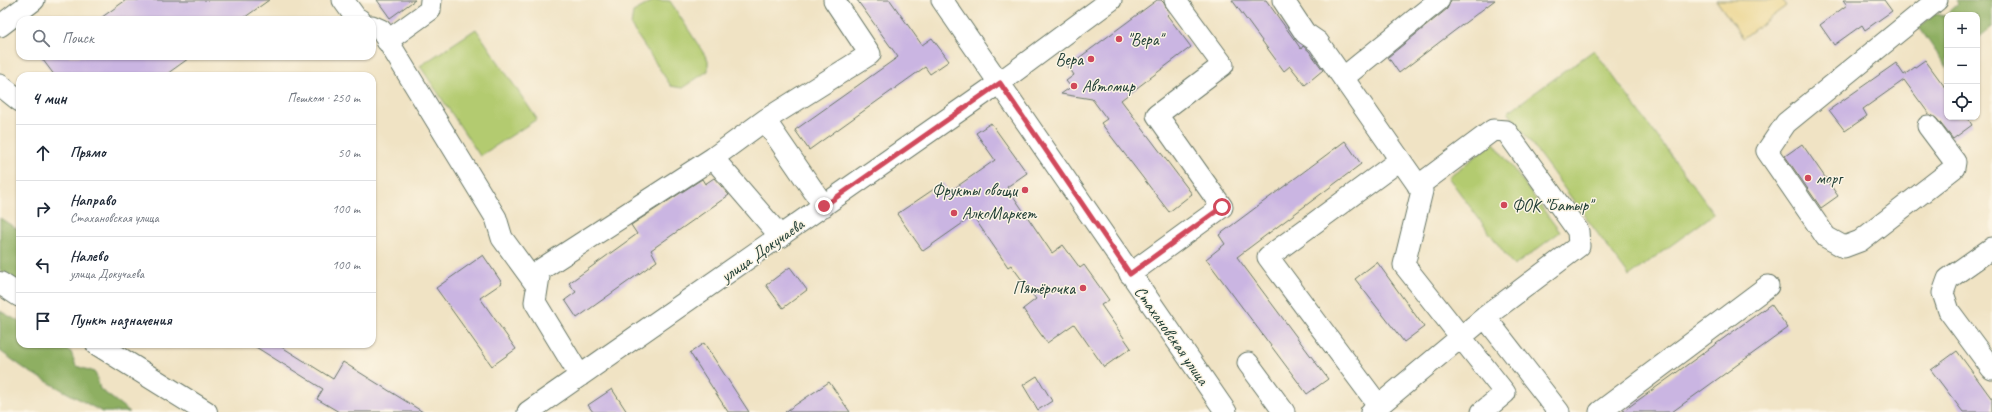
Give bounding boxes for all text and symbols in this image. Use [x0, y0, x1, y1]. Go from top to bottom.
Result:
map controls [1944, 12, 1980, 120]
button: + [1944, 12, 1980, 48]
search box [16, 16, 376, 60]
icon: search [30, 27, 52, 49]
text: Поиск [62, 29, 94, 48]
place label: "Вера" [1127, 29, 1167, 50]
marker: "Вера" [1114, 34, 1124, 44]
button: − [1944, 48, 1980, 84]
place label: Вера [1056, 49, 1084, 70]
marker: Вера [1086, 54, 1096, 64]
place label: Автомир [1082, 76, 1136, 97]
marker: Автомир [1069, 81, 1079, 91]
button: locate [1944, 84, 1980, 120]
text: 4 мин [32, 88, 67, 109]
text: Пешком · 250 m [287, 90, 360, 106]
icon: ahead [32, 142, 54, 164]
text: Прямо [70, 143, 106, 162]
text: 50 m [338, 145, 360, 161]
place label: морг [1816, 168, 1844, 189]
marker: морг [1803, 173, 1813, 183]
place label: Фрукты овощи [932, 180, 1019, 201]
marker: Фрукты овощи [1020, 185, 1030, 195]
text: Направо [70, 191, 116, 210]
place label: ФОК "Батыр" [1512, 195, 1596, 216]
route end [815, 197, 833, 215]
icon: right [32, 198, 54, 220]
route start [1213, 198, 1231, 216]
marker: ФОК "Батыр" [1499, 200, 1509, 210]
text: 100 m [332, 201, 360, 217]
place label: АлкоМаркет [962, 203, 1038, 224]
marker: АлкоМаркет [949, 208, 959, 218]
text: Стахановская улица [70, 210, 159, 226]
street label: улица Докучаева [716, 213, 809, 287]
text: Налево [70, 247, 108, 266]
icon: left [32, 254, 54, 276]
text: 100 m [332, 257, 360, 273]
text: улица Докучаева [70, 266, 144, 282]
place label: Пятёрочка [1013, 278, 1076, 299]
street label: Стахановская улица [1130, 282, 1214, 390]
marker: Пятёрочка [1078, 283, 1088, 293]
icon: arrive [32, 310, 54, 332]
text: Пункт назначения [70, 311, 172, 330]

